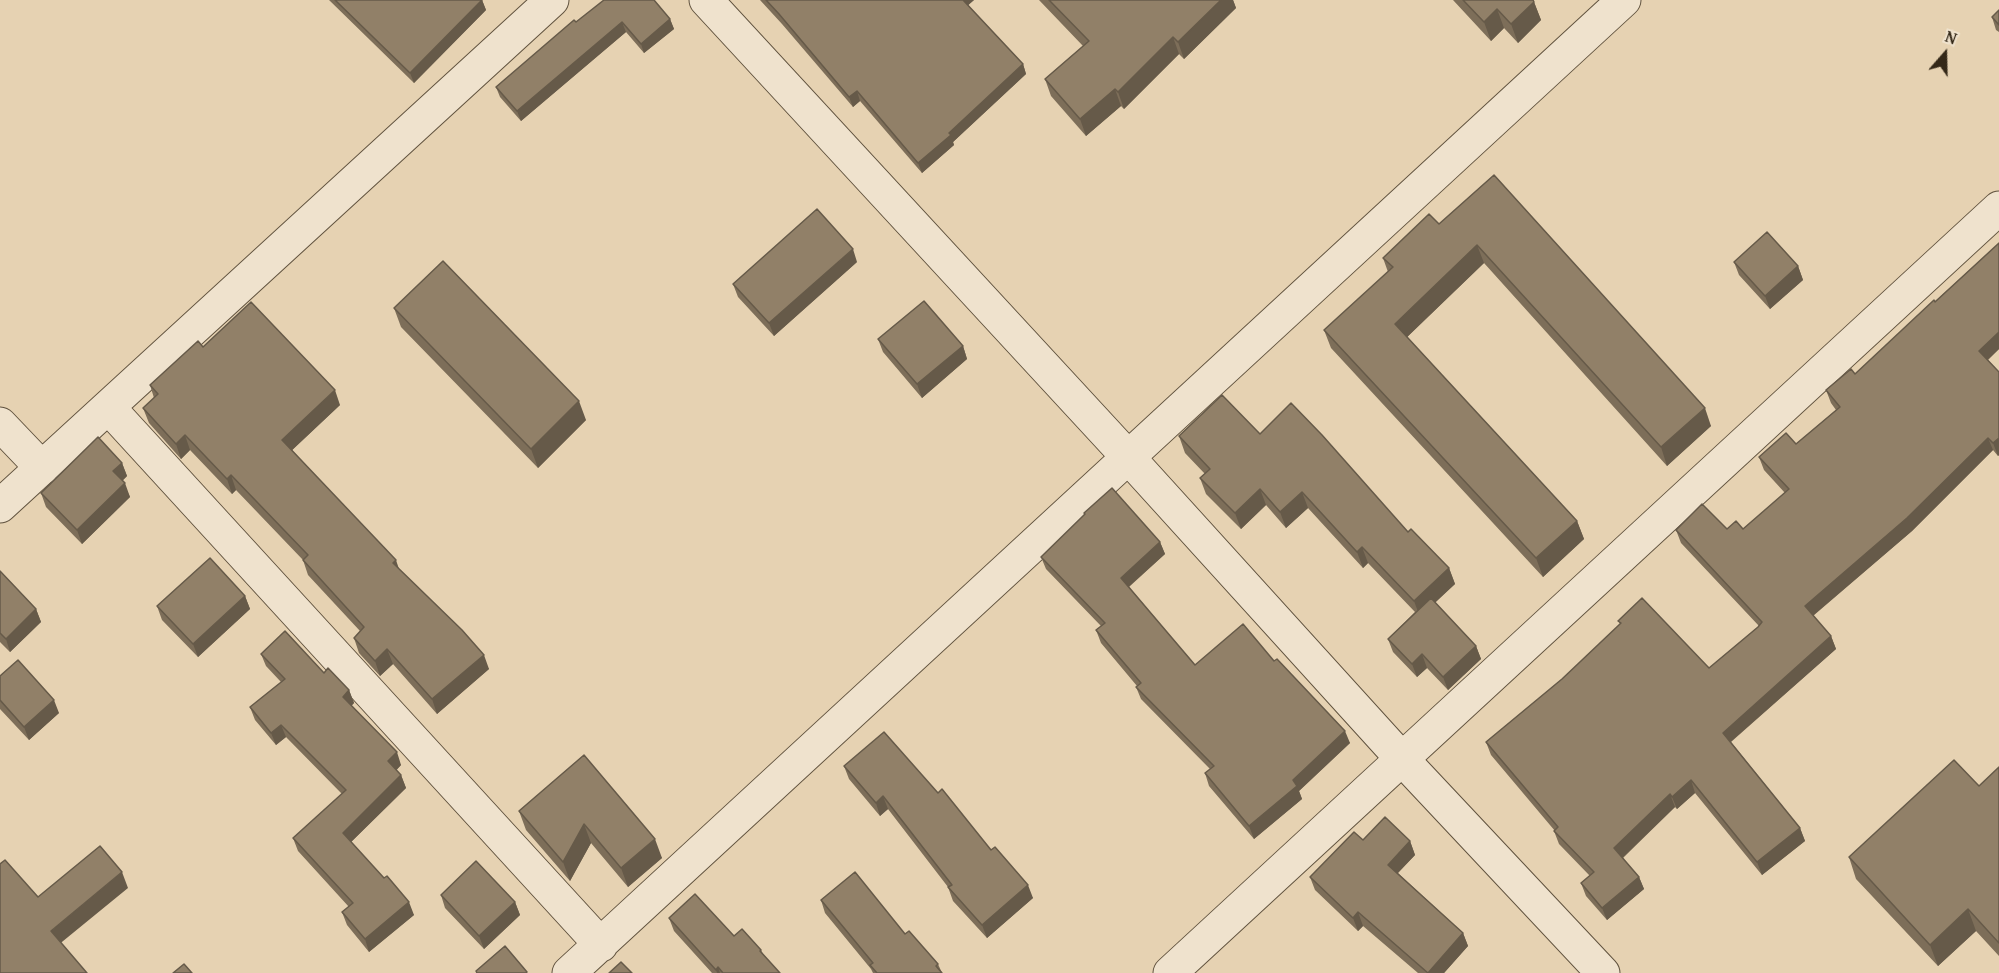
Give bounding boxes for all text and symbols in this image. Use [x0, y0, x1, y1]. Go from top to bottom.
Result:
north arrow [1915, 24, 1975, 84]
text: N [1942, 24, 1960, 50]

